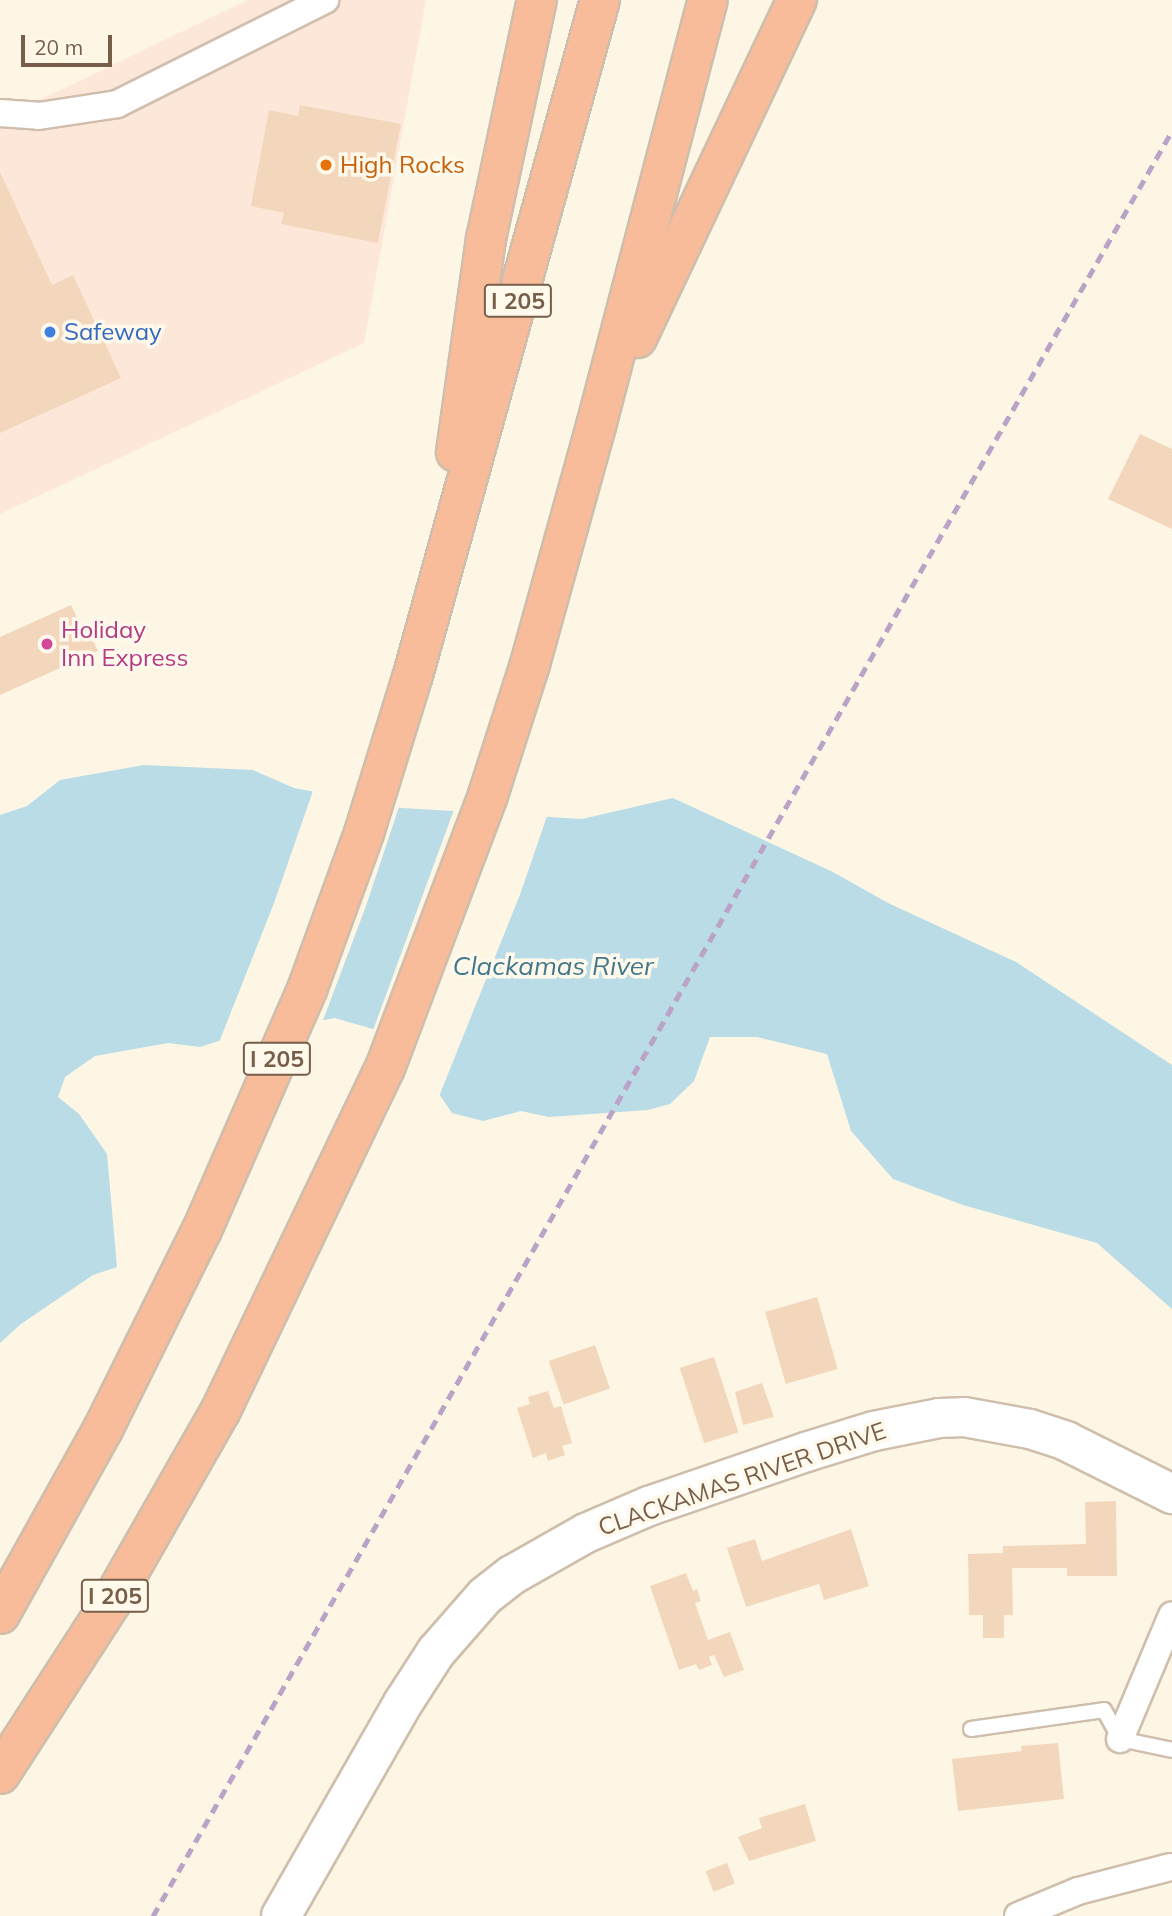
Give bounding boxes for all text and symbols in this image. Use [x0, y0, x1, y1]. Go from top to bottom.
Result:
scale bar [24, 21, 116, 65]
text: 20 m [34, 34, 83, 60]
place label: High Rocks [340, 151, 465, 179]
marker: High Rocks [318, 157, 334, 173]
road number: I 205 [483, 282, 553, 320]
place label: Safeway [64, 318, 162, 346]
marker: Safeway [42, 324, 58, 340]
place label: Holiday Inn Express [61, 616, 188, 672]
marker: Holiday Inn Express [39, 636, 55, 652]
water label: Clackamas River [453, 950, 653, 982]
road number: I 205 [242, 1040, 312, 1078]
street label: CLACKAMAS RIVER DRIVE [594, 1416, 890, 1542]
road number: I 205 [80, 1576, 150, 1616]

